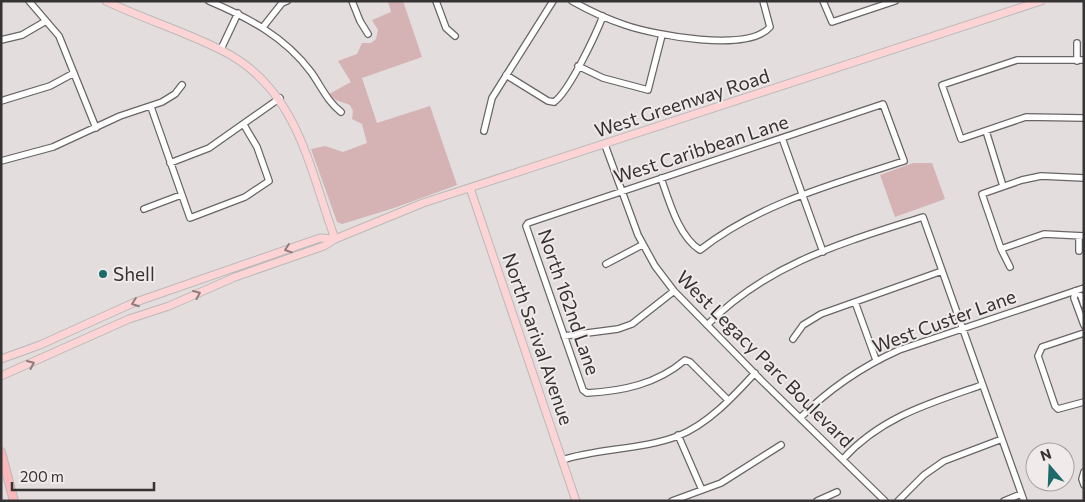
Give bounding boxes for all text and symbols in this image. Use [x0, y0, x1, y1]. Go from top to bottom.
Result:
street label: West Greenway Road [591, 63, 772, 142]
street label: West Caribbean Lane [611, 109, 791, 188]
street label: North 162nd Lane [534, 226, 605, 378]
one-way arrow [284, 243, 293, 253]
street label: North Sarival Avenue [498, 250, 579, 428]
place label: Shell [113, 262, 155, 285]
street label: West Legacy Parc Boulevard [672, 265, 859, 452]
marker: Shell [97, 268, 109, 280]
street label: West Custer Lane [869, 284, 1019, 357]
one-way arrow [192, 289, 201, 300]
one-way arrow [131, 297, 139, 307]
one-way arrow [26, 360, 35, 371]
north arrow [1025, 442, 1075, 492]
text: N [1038, 444, 1053, 464]
scale bar [12, 460, 155, 492]
text: 200 m [20, 467, 64, 485]

